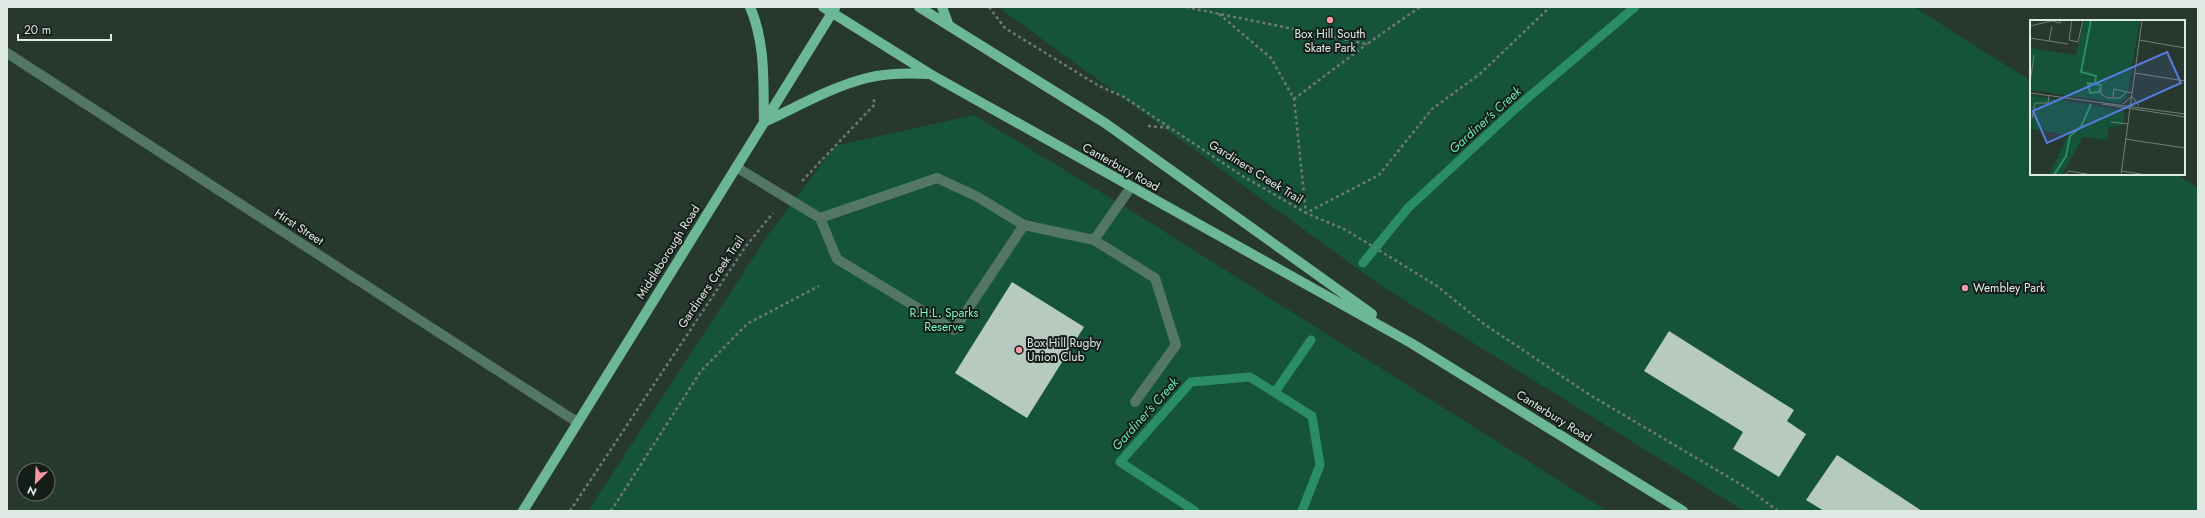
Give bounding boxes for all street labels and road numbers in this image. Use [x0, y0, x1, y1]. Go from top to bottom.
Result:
street label: Gardiners Creek Trail [1205, 136, 1307, 208]
street label: Canterbury Road [1079, 138, 1163, 196]
street label: Middleborough Road [632, 201, 704, 303]
street label: Hirst Street [271, 204, 327, 250]
street label: Gardiners Creek Trail [673, 232, 749, 332]
street label: Canterbury Road [1513, 386, 1595, 446]

